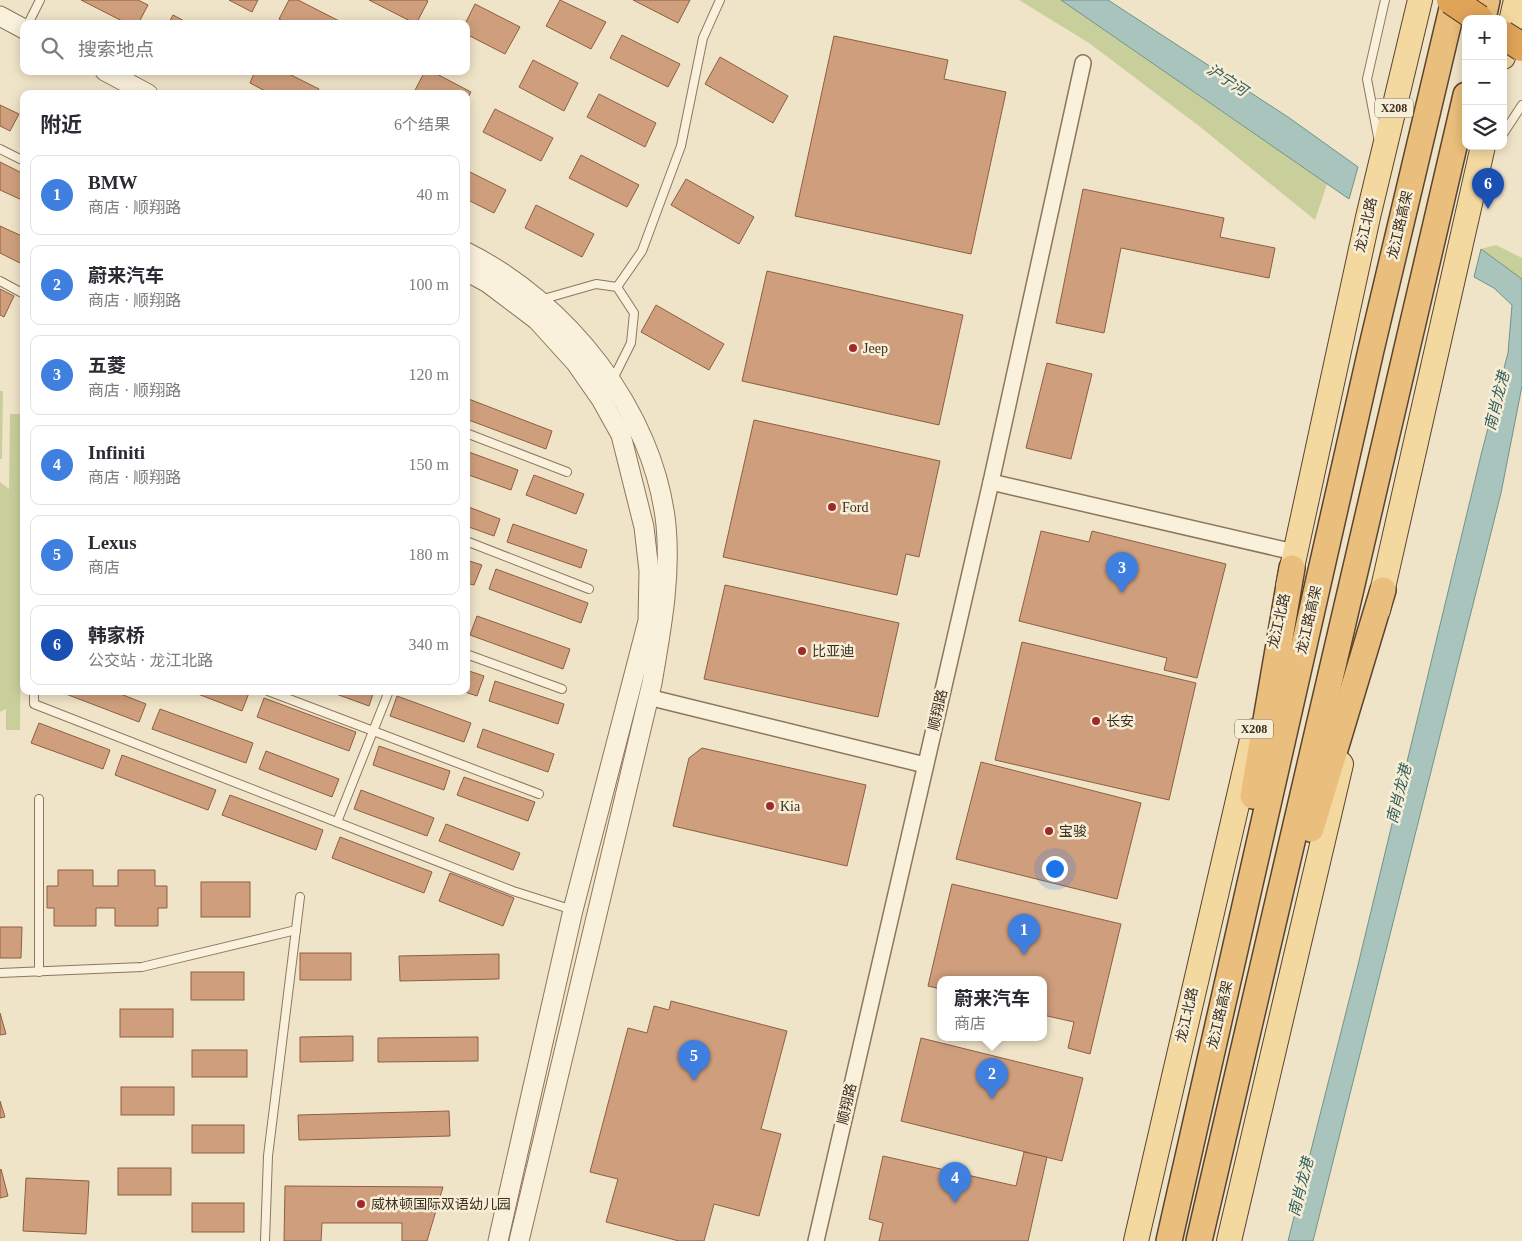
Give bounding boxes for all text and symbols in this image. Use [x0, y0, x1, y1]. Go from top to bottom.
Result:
map controls [1462, 15, 1507, 150]
button: + [1462, 15, 1507, 60]
search box [20, 20, 470, 75]
icon: search [38, 34, 66, 62]
text: 搜索地点 [78, 39, 154, 60]
button: − [1462, 60, 1507, 105]
water label: 沪宁河 [1204, 61, 1253, 101]
road number: X208 [1375, 99, 1413, 118]
button: layers [1462, 105, 1507, 150]
text: 附近 [40, 113, 82, 137]
text: 6个结果 [394, 116, 450, 133]
pin: 6 [1472, 168, 1504, 209]
text: BMW [88, 172, 138, 193]
text: 1 [53, 186, 61, 203]
text: 40 m [417, 186, 449, 203]
street label: 龙江路高架 [1384, 189, 1415, 261]
street label: 龙江北路 [1351, 196, 1380, 254]
text: 商店 · 顺翔路 [88, 199, 181, 216]
text: 蔚来汽车 [88, 265, 164, 286]
text: 2 [53, 276, 61, 293]
text: 100 m [409, 276, 449, 293]
text: 商店 · 顺翔路 [88, 292, 181, 309]
place label: Jeep [863, 341, 888, 356]
marker: Jeep [847, 342, 859, 354]
text: 五菱 [88, 355, 126, 376]
text: 3 [53, 366, 61, 383]
text: 120 m [409, 366, 449, 383]
water label: 南肖龙港 [1482, 368, 1513, 432]
text: 商店 · 顺翔路 [88, 382, 181, 399]
text: Infiniti [88, 442, 145, 463]
text: 4 [53, 456, 61, 473]
text: 150 m [409, 456, 449, 473]
text: 商店 · 顺翔路 [88, 469, 181, 486]
place label: Ford [842, 500, 868, 515]
marker: Ford [826, 501, 838, 513]
text: Lexus [88, 532, 137, 553]
text: 5 [53, 546, 61, 563]
text: 180 m [409, 546, 449, 563]
pin: 3 [1106, 552, 1138, 593]
text: 商店 [88, 559, 120, 576]
street label: 龙江路高架 [1293, 584, 1324, 656]
street label: 龙江北路 [1264, 592, 1293, 650]
text: 韩家桥 [88, 625, 145, 646]
text: 6 [53, 636, 61, 653]
text: 340 m [409, 636, 449, 653]
place label: 比亚迪 [812, 644, 854, 659]
marker: 比亚迪 [796, 645, 808, 657]
text: 公交站 · 龙江北路 [88, 652, 213, 669]
street label: 顺翔路 [926, 688, 950, 732]
place label: 长安 [1106, 714, 1134, 729]
marker: 长安 [1090, 715, 1102, 727]
road number: X208 [1235, 720, 1273, 739]
water label: 南肖龙港 [1384, 761, 1415, 825]
place label: Kia [780, 799, 801, 814]
marker: Kia [764, 800, 776, 812]
place label: 宝骏 [1059, 824, 1087, 839]
marker: 宝骏 [1043, 825, 1055, 837]
your location [1042, 856, 1068, 882]
pin: 1 [1008, 914, 1040, 955]
popup [937, 976, 1047, 1041]
street label: 龙江路高架 [1204, 979, 1235, 1051]
street label: 龙江北路 [1172, 986, 1201, 1044]
text: 蔚来汽车 [954, 988, 1030, 1009]
text: 商店 [954, 1015, 986, 1032]
pin: 5 [678, 1040, 710, 1081]
pin: 2 [976, 1058, 1008, 1099]
street label: 顺翔路 [835, 1082, 859, 1126]
water label: 南肖龙港 [1286, 1154, 1317, 1218]
pin: 4 [939, 1162, 971, 1203]
place label: 威林顿国际双语幼儿园 [371, 1196, 511, 1212]
marker: 威林顿国际双语幼儿园 [355, 1198, 367, 1210]

